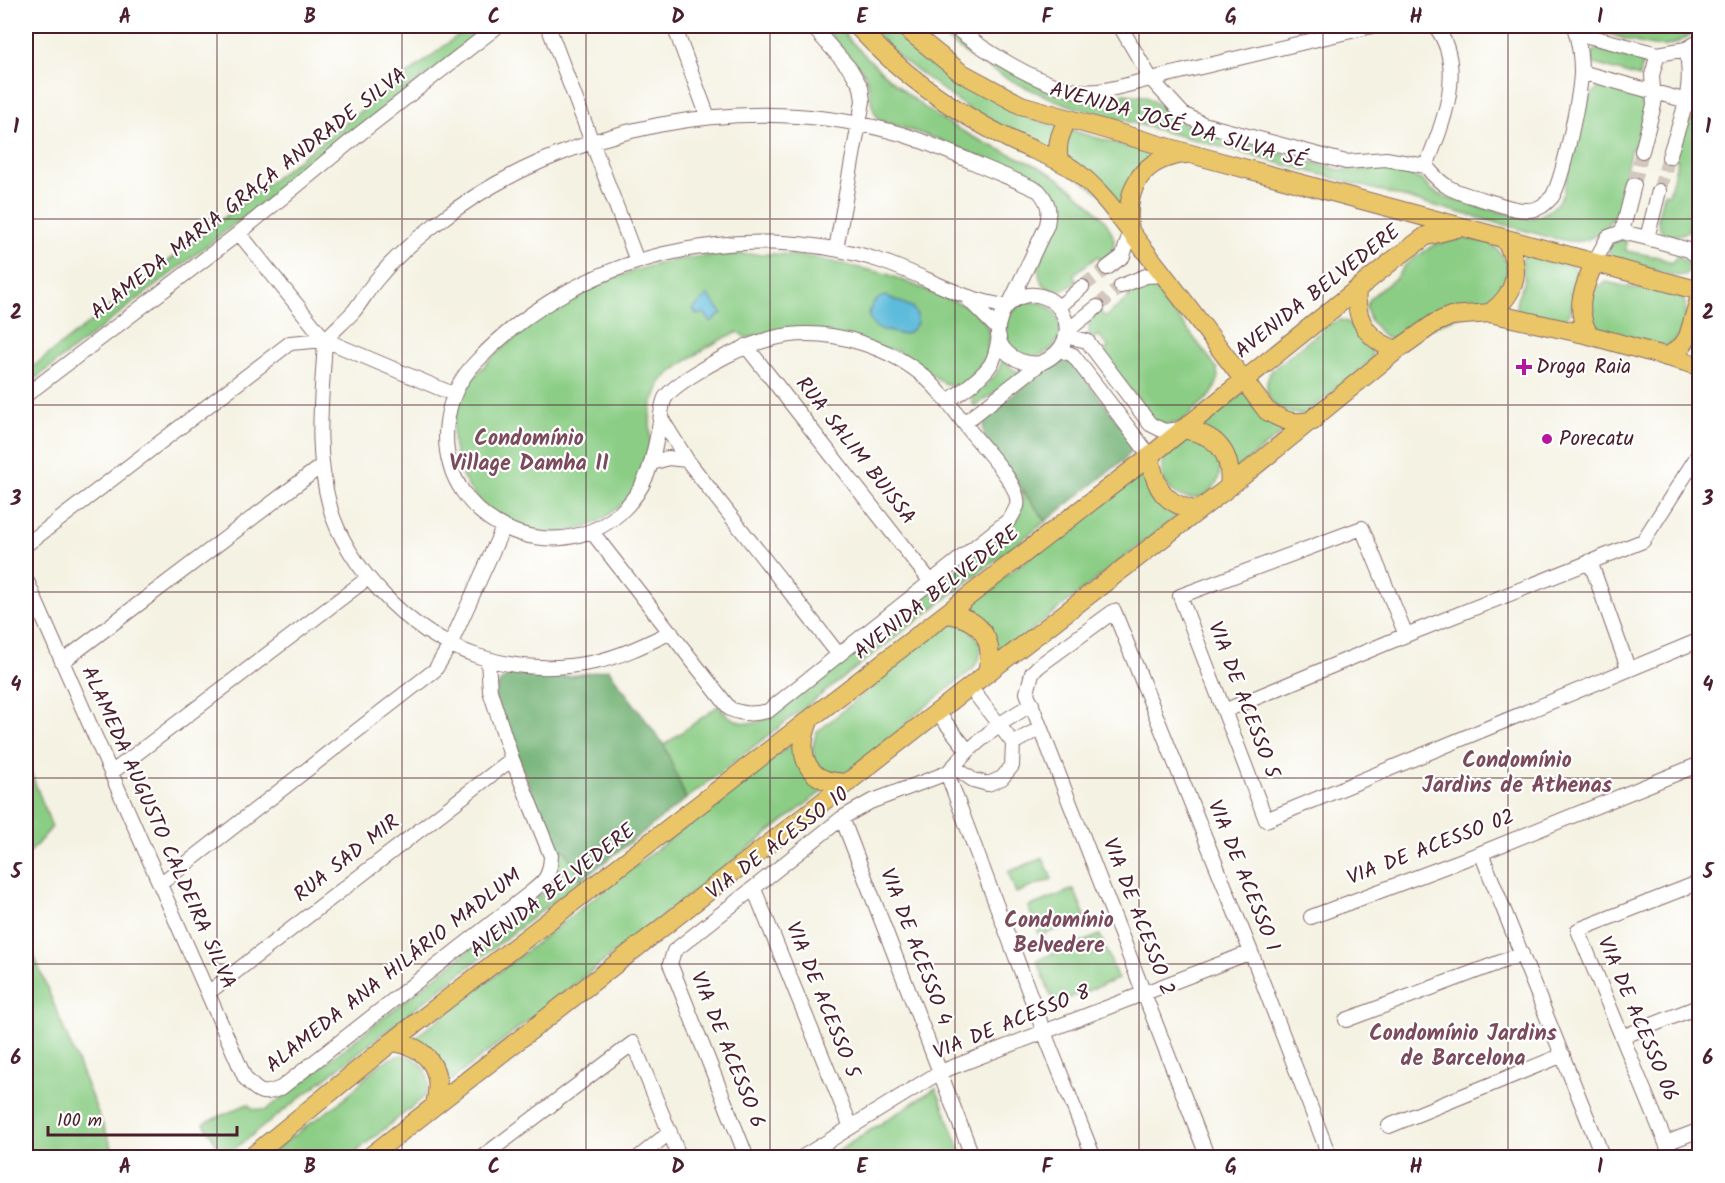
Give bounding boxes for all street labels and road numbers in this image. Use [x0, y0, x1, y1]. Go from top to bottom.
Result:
street label: ALAMEDA MARIA GRAÇA ANDRADE SILVA [83, 60, 415, 328]
street label: AVENIDA JOSÉ DA SILVA SÉ [1046, 73, 1311, 179]
street label: AVENIDA BELVEDERE [1228, 216, 1409, 367]
street label: RUA SALIM BUISSA [786, 370, 924, 532]
street label: AVENIDA BELVEDERE [847, 517, 1028, 668]
street label: VIA DE ACESSO 5 [1198, 617, 1289, 785]
street label: ALAMEDA AUGUSTO CALDEIRA SILVA [72, 661, 244, 995]
street label: VIA DE ACESSO 10 [700, 779, 856, 909]
street label: VIA DE ACESSO 1 [1198, 795, 1288, 957]
street label: VIA DE ACESSO 02 [1342, 801, 1520, 895]
street label: RUA SAD MIR [287, 807, 407, 911]
street label: AVENIDA BELVEDERE [463, 815, 644, 966]
street label: VIA DE ACESSO 2 [1093, 833, 1183, 1001]
street label: ALAMEDA ANA HILÁRIO MADLUM [259, 860, 529, 1082]
street label: VIA DE ACESSO 4 [870, 864, 960, 1030]
street label: VIA DE ACESSO 5 [776, 917, 869, 1085]
street label: VIA DE ACESSO 06 [1587, 931, 1687, 1107]
street label: VIA DE ACESSO 6 [681, 967, 773, 1133]
street label: VIA DE ACESSO 8 [928, 976, 1096, 1070]

